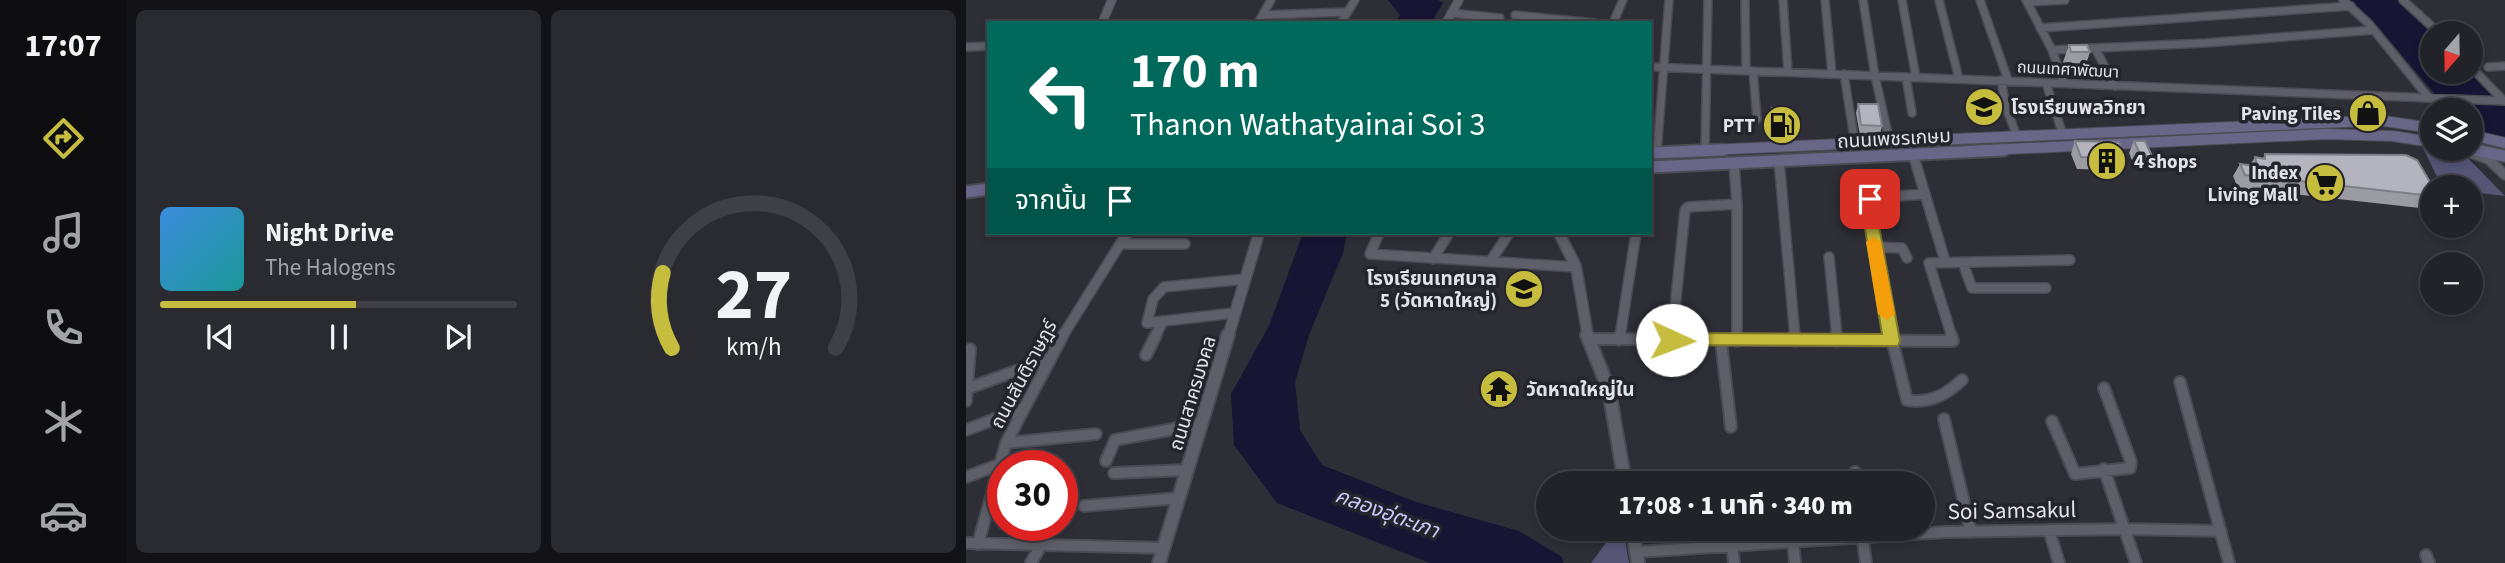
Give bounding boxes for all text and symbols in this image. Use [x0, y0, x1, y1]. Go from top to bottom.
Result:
north arrow [2420, 21, 2483, 84]
map controls [2420, 21, 2483, 315]
text: 17:07 [24, 23, 102, 69]
text: 170 m [1130, 37, 1259, 107]
icon: left [1015, 49, 1106, 140]
street label: ถนนเทศาพัฒนา [2016, 56, 2120, 84]
school or university icon: โรงเรียนพลวิทยา [1963, 86, 2005, 128]
shop icon: Paving Tiles [2347, 92, 2389, 134]
place label: โรงเรียนพลวิทยา [2011, 95, 2146, 122]
button: layers [2420, 98, 2483, 161]
place label: Paving Tiles [2241, 101, 2341, 128]
text: Thanon Wathatyainai Soi 3 [1130, 102, 1485, 148]
fuel station icon: PTT [1761, 104, 1803, 146]
place label: PTT [1723, 113, 1755, 140]
icon: directions [39, 114, 88, 163]
street label: ถนนเพชรเกษม [1837, 123, 1952, 156]
building icon: 4 shops [2086, 140, 2128, 182]
place label: 4 shops [2134, 149, 2197, 176]
place label: Index Living Mall [2208, 160, 2299, 209]
supermarket icon: Index Living Mall [2304, 162, 2346, 204]
pin [1840, 169, 1900, 229]
button: + [2420, 175, 2483, 238]
icon: arrive [1851, 180, 1889, 218]
text: จากนั้น [1015, 182, 1087, 219]
icon: arrive [1101, 182, 1139, 220]
icon: music [39, 208, 88, 257]
text: Night Drive [265, 214, 394, 251]
text: 27 [715, 243, 792, 347]
text: The Halogens [265, 251, 396, 284]
button: − [2420, 252, 2483, 315]
place label: โรงเรียนเทศบาล 5 (วัดหาดใหญ่) [1366, 266, 1497, 315]
school or university icon: โรงเรียนเทศบาล 5 (วัดหาดใหญ่) [1503, 268, 1545, 310]
icon: phone [39, 303, 88, 352]
position arrow [1635, 303, 1709, 377]
street label: ถนนสันติราษฎร์ [984, 315, 1065, 434]
icon: previous [201, 318, 239, 356]
icon: pause [320, 318, 358, 356]
icon: next [439, 318, 477, 356]
text: km/h [726, 328, 781, 364]
street label: ถนนสาครมงคล [1163, 333, 1224, 454]
temple icon: วัดหาดใหญ่ใน [1478, 368, 1520, 410]
place label: วัดหาดใหญ่ใน [1526, 377, 1635, 404]
icon: climate [39, 397, 88, 446]
speed limit sign: 30 [987, 450, 1078, 541]
water label: คลองอุ่ตะเภา [1331, 480, 1444, 546]
text: 17:08 · 1 นาที · 340 m [1618, 487, 1853, 524]
icon: car [39, 491, 88, 540]
street label: Soi Samsakul [1947, 493, 2077, 528]

